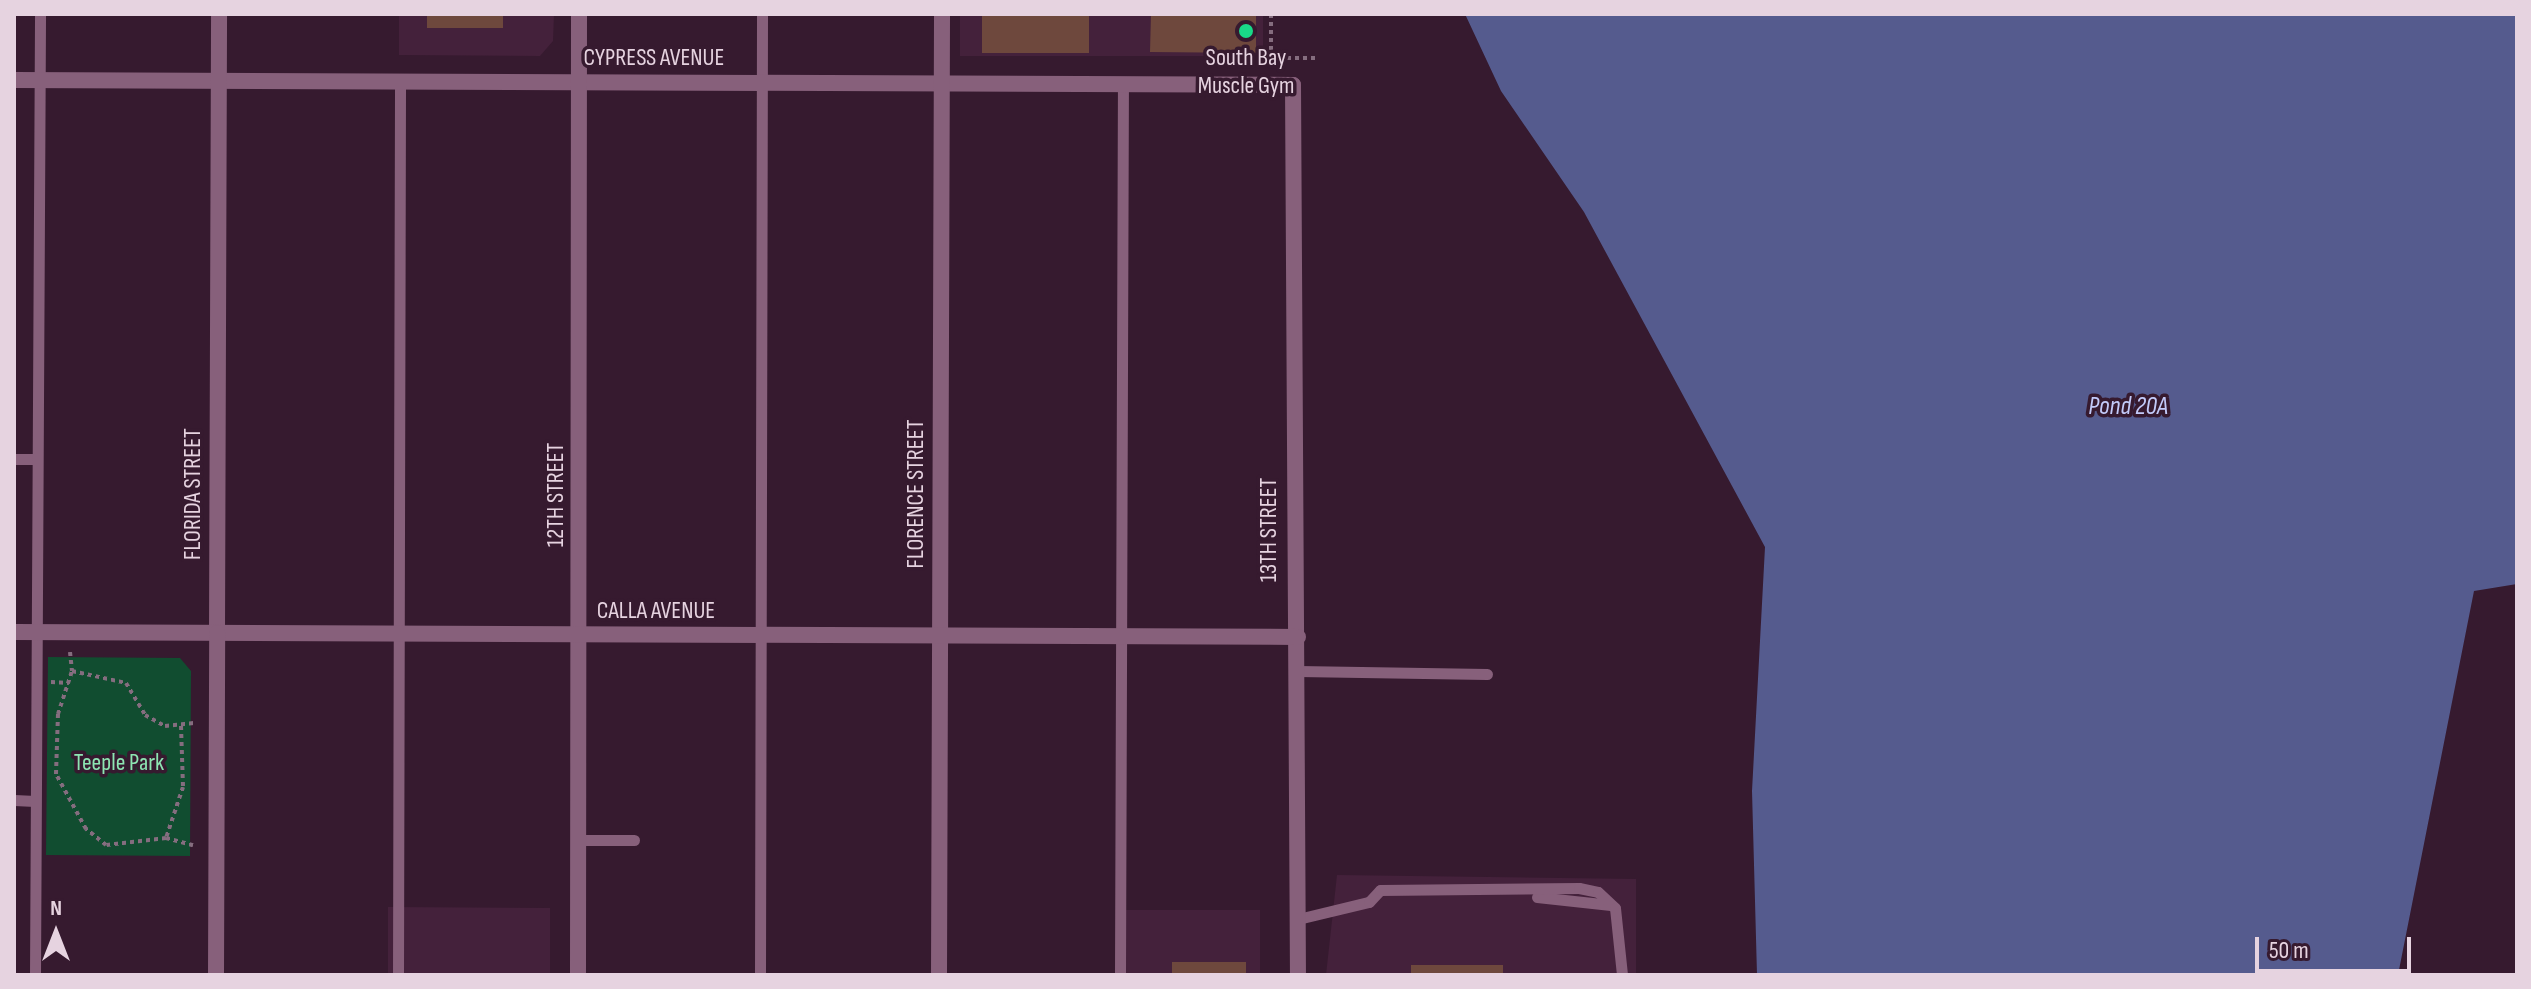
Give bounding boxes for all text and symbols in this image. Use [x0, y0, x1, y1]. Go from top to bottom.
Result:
marker: South Bay Muscle Gym [1237, 22, 1255, 40]
street label: CYPRESS AVENUE [584, 44, 724, 72]
place label: South Bay Muscle Gym [1198, 44, 1294, 100]
water label: Pond 20A [2088, 391, 2168, 423]
street label: FLORENCE STREET [902, 420, 930, 568]
street label: FLORIDA STREET [179, 428, 207, 560]
street label: 12TH STREET [542, 443, 570, 547]
street label: 13TH STREET [1255, 478, 1283, 582]
street label: CALLA AVENUE [597, 597, 715, 625]
park label: Teeple Park [74, 749, 164, 777]
north arrow [16, 893, 96, 973]
text: N [50, 895, 62, 922]
scale bar [2259, 921, 2415, 971]
text: 50 m [2269, 936, 2309, 965]

